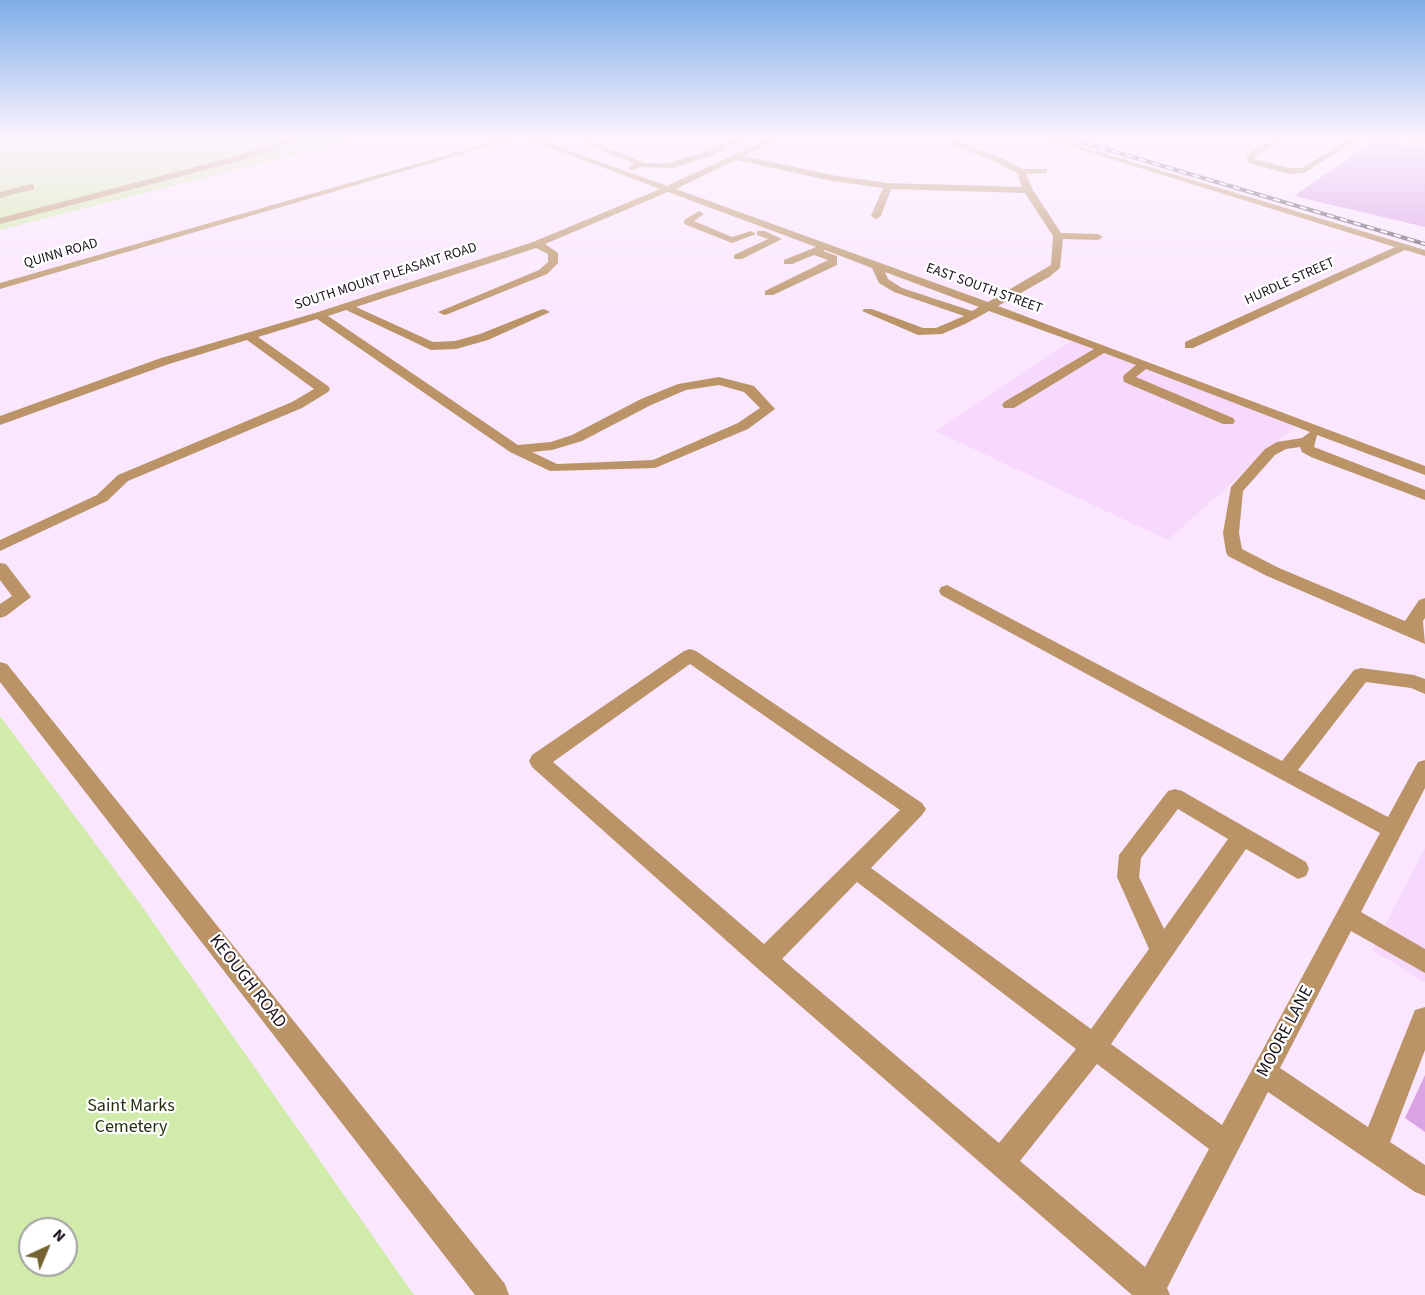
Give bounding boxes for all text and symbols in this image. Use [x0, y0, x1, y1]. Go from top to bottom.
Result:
street label: QUINN ROAD [22, 235, 100, 273]
street label: SOUTH MOUNT PLEASANT ROAD [293, 240, 479, 314]
street label: HURDLE STREET [1242, 255, 1338, 309]
street label: EAST SOUTH STREET [924, 260, 1044, 318]
street label: KEOUGH ROAD [204, 931, 290, 1033]
street label: MOORE LANE [1253, 983, 1319, 1081]
park label: Saint Marks Cemetery [87, 1096, 175, 1138]
north arrow [18, 1217, 78, 1277]
text: N [48, 1224, 71, 1247]

